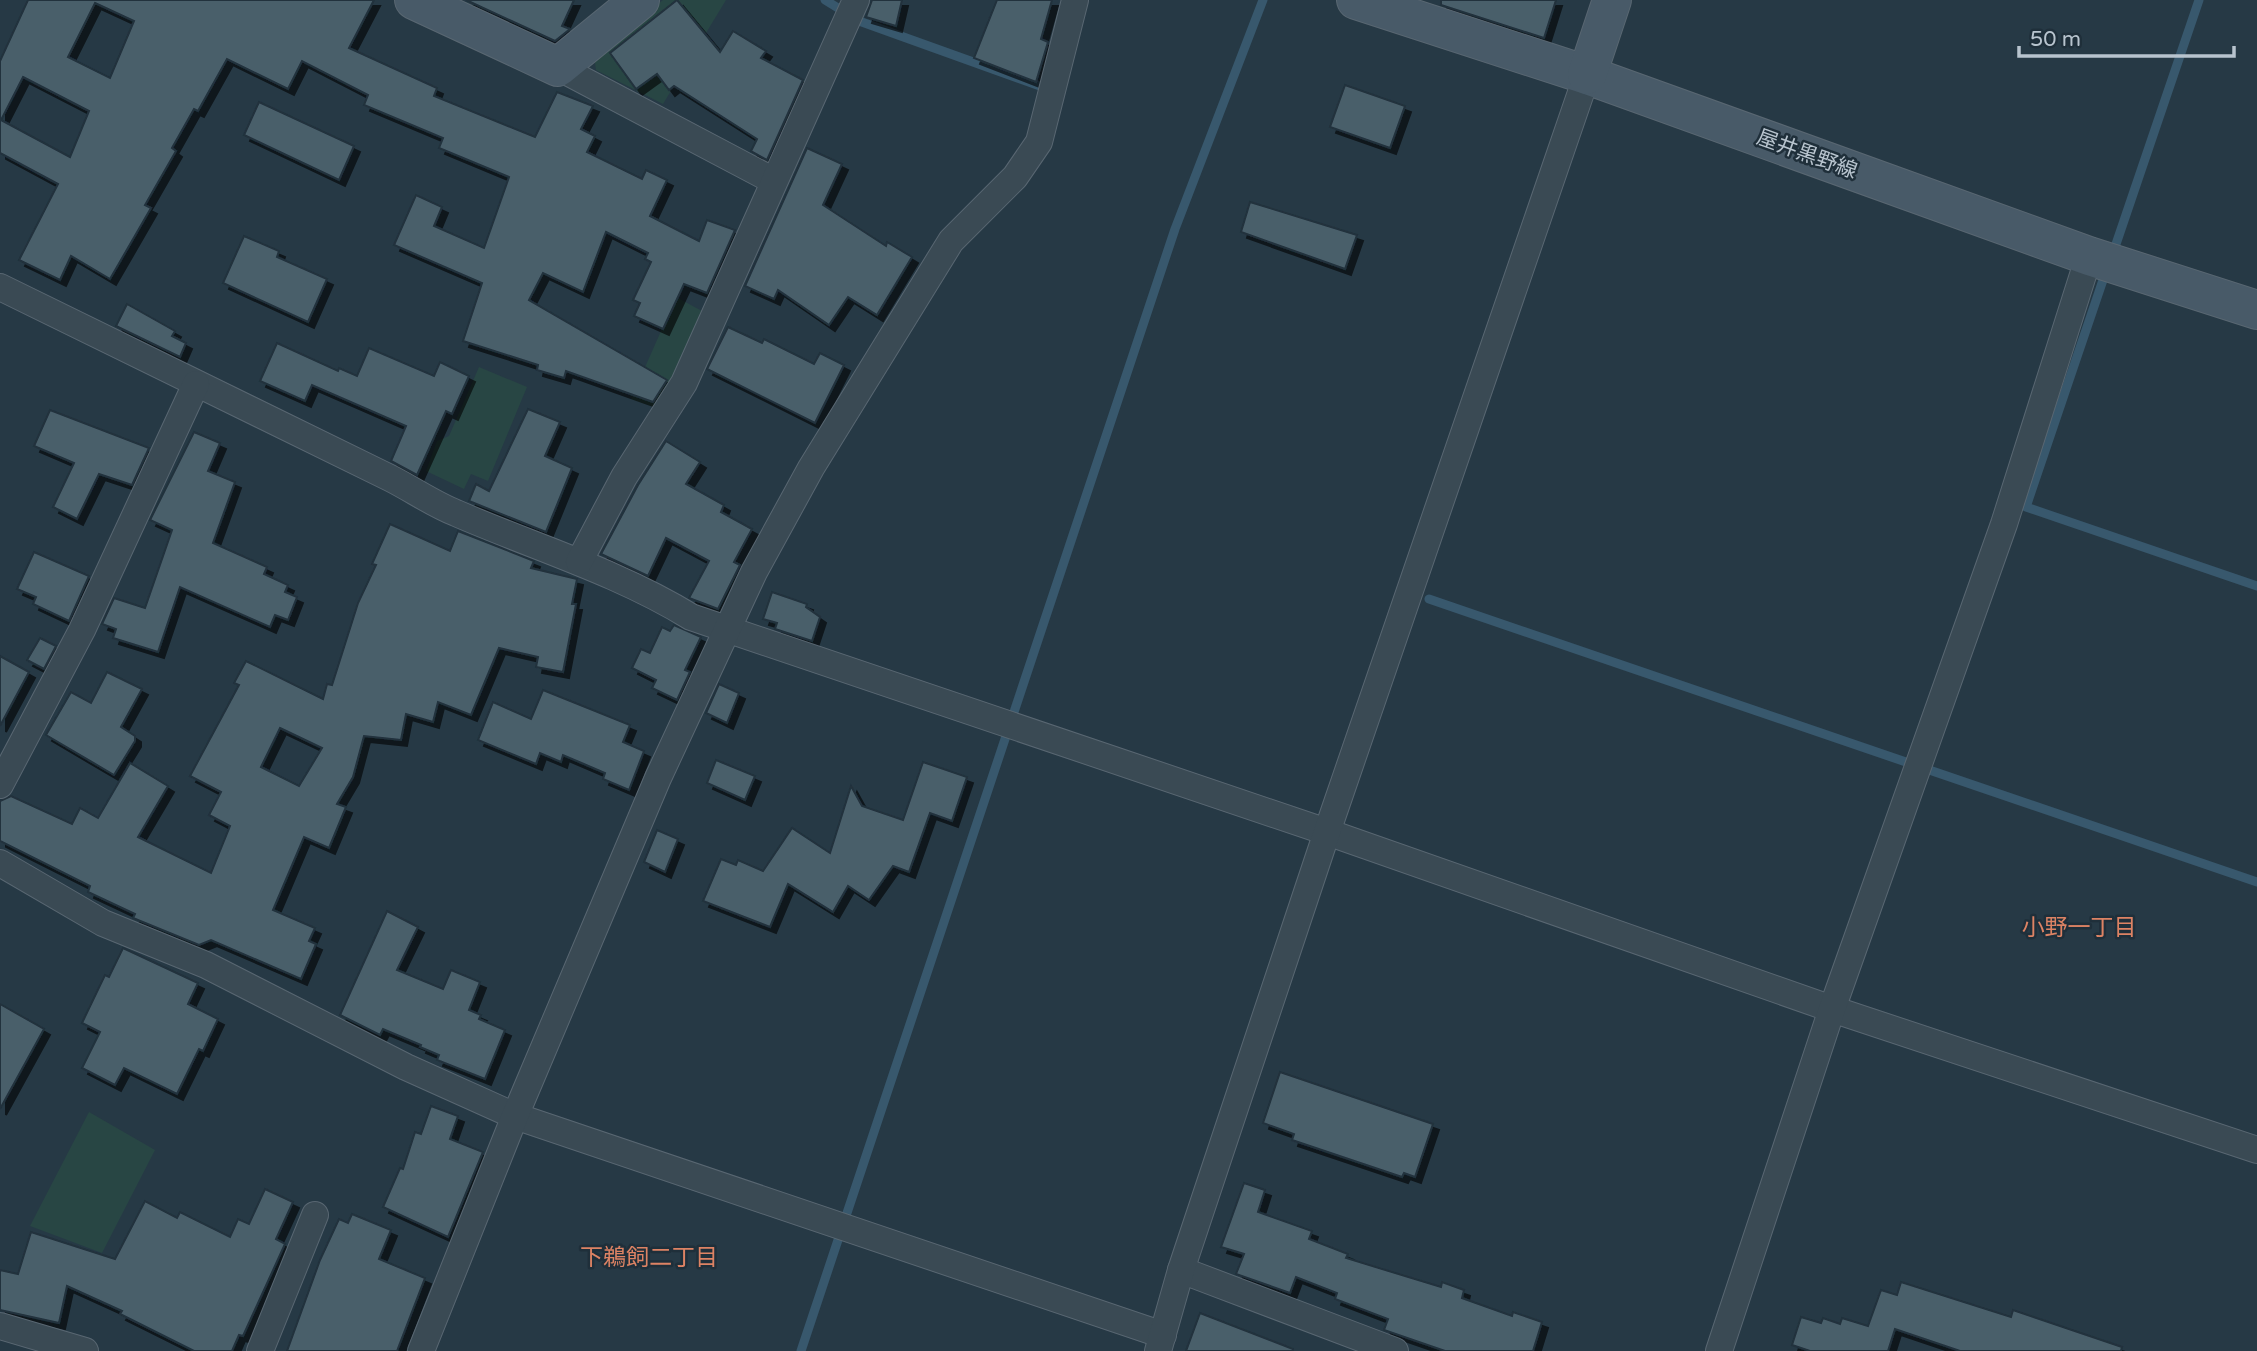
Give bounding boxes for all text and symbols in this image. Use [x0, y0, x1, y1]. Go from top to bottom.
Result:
scale bar [2019, 14, 2234, 58]
text: 50 m [2030, 27, 2081, 52]
street label: 屋井黒野線 [1753, 125, 1860, 184]
district label: 小野一丁目 [2022, 914, 2137, 942]
district label: 下鵜飼二丁目 [580, 1244, 718, 1272]

